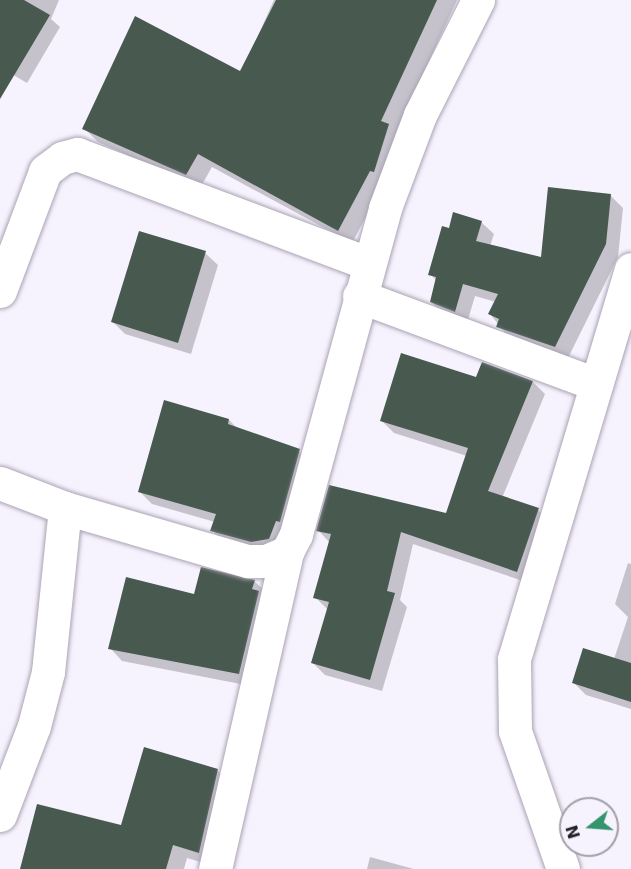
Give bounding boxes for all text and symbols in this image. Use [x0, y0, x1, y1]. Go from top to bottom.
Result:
north arrow [559, 797, 619, 857]
text: N [562, 823, 584, 841]

